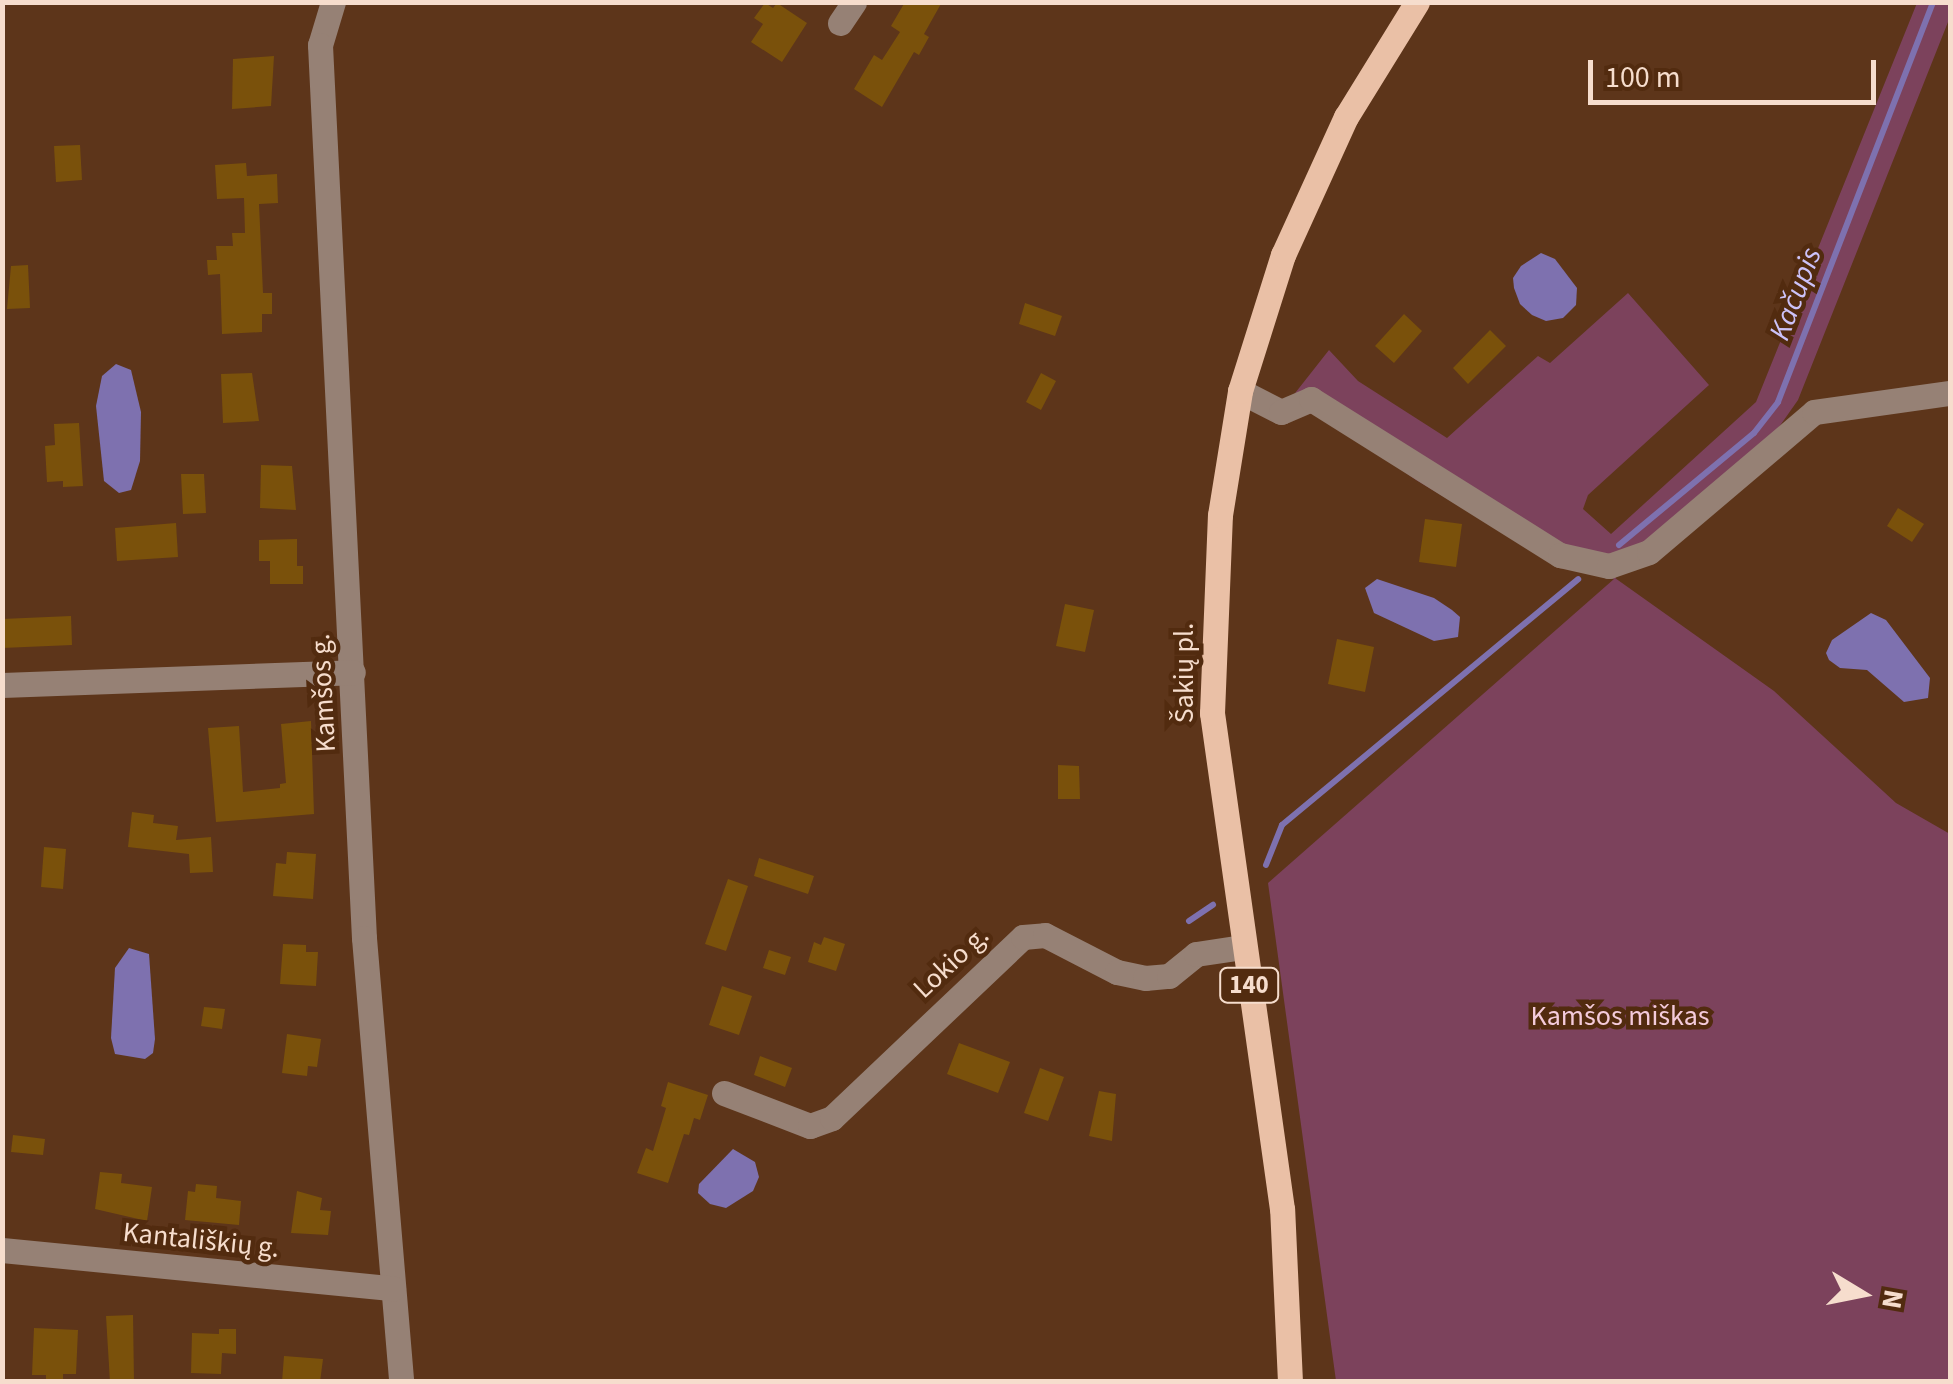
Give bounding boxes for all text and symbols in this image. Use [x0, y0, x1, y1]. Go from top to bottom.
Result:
scale bar [1593, 40, 1880, 102]
text: 100 m [1605, 56, 1681, 99]
water label: Kačupis [1762, 243, 1830, 345]
street label: Šakių pl. [1167, 623, 1201, 723]
street label: Kamšos g. [303, 633, 343, 753]
street label: Lokio g. [906, 919, 996, 1005]
road number: 140 [1219, 965, 1279, 1005]
park label: Kamšos miškas [1531, 999, 1709, 1033]
street label: Kantališkių g. [121, 1215, 281, 1265]
north arrow [1813, 1244, 1913, 1344]
text: N [1871, 1287, 1914, 1312]

